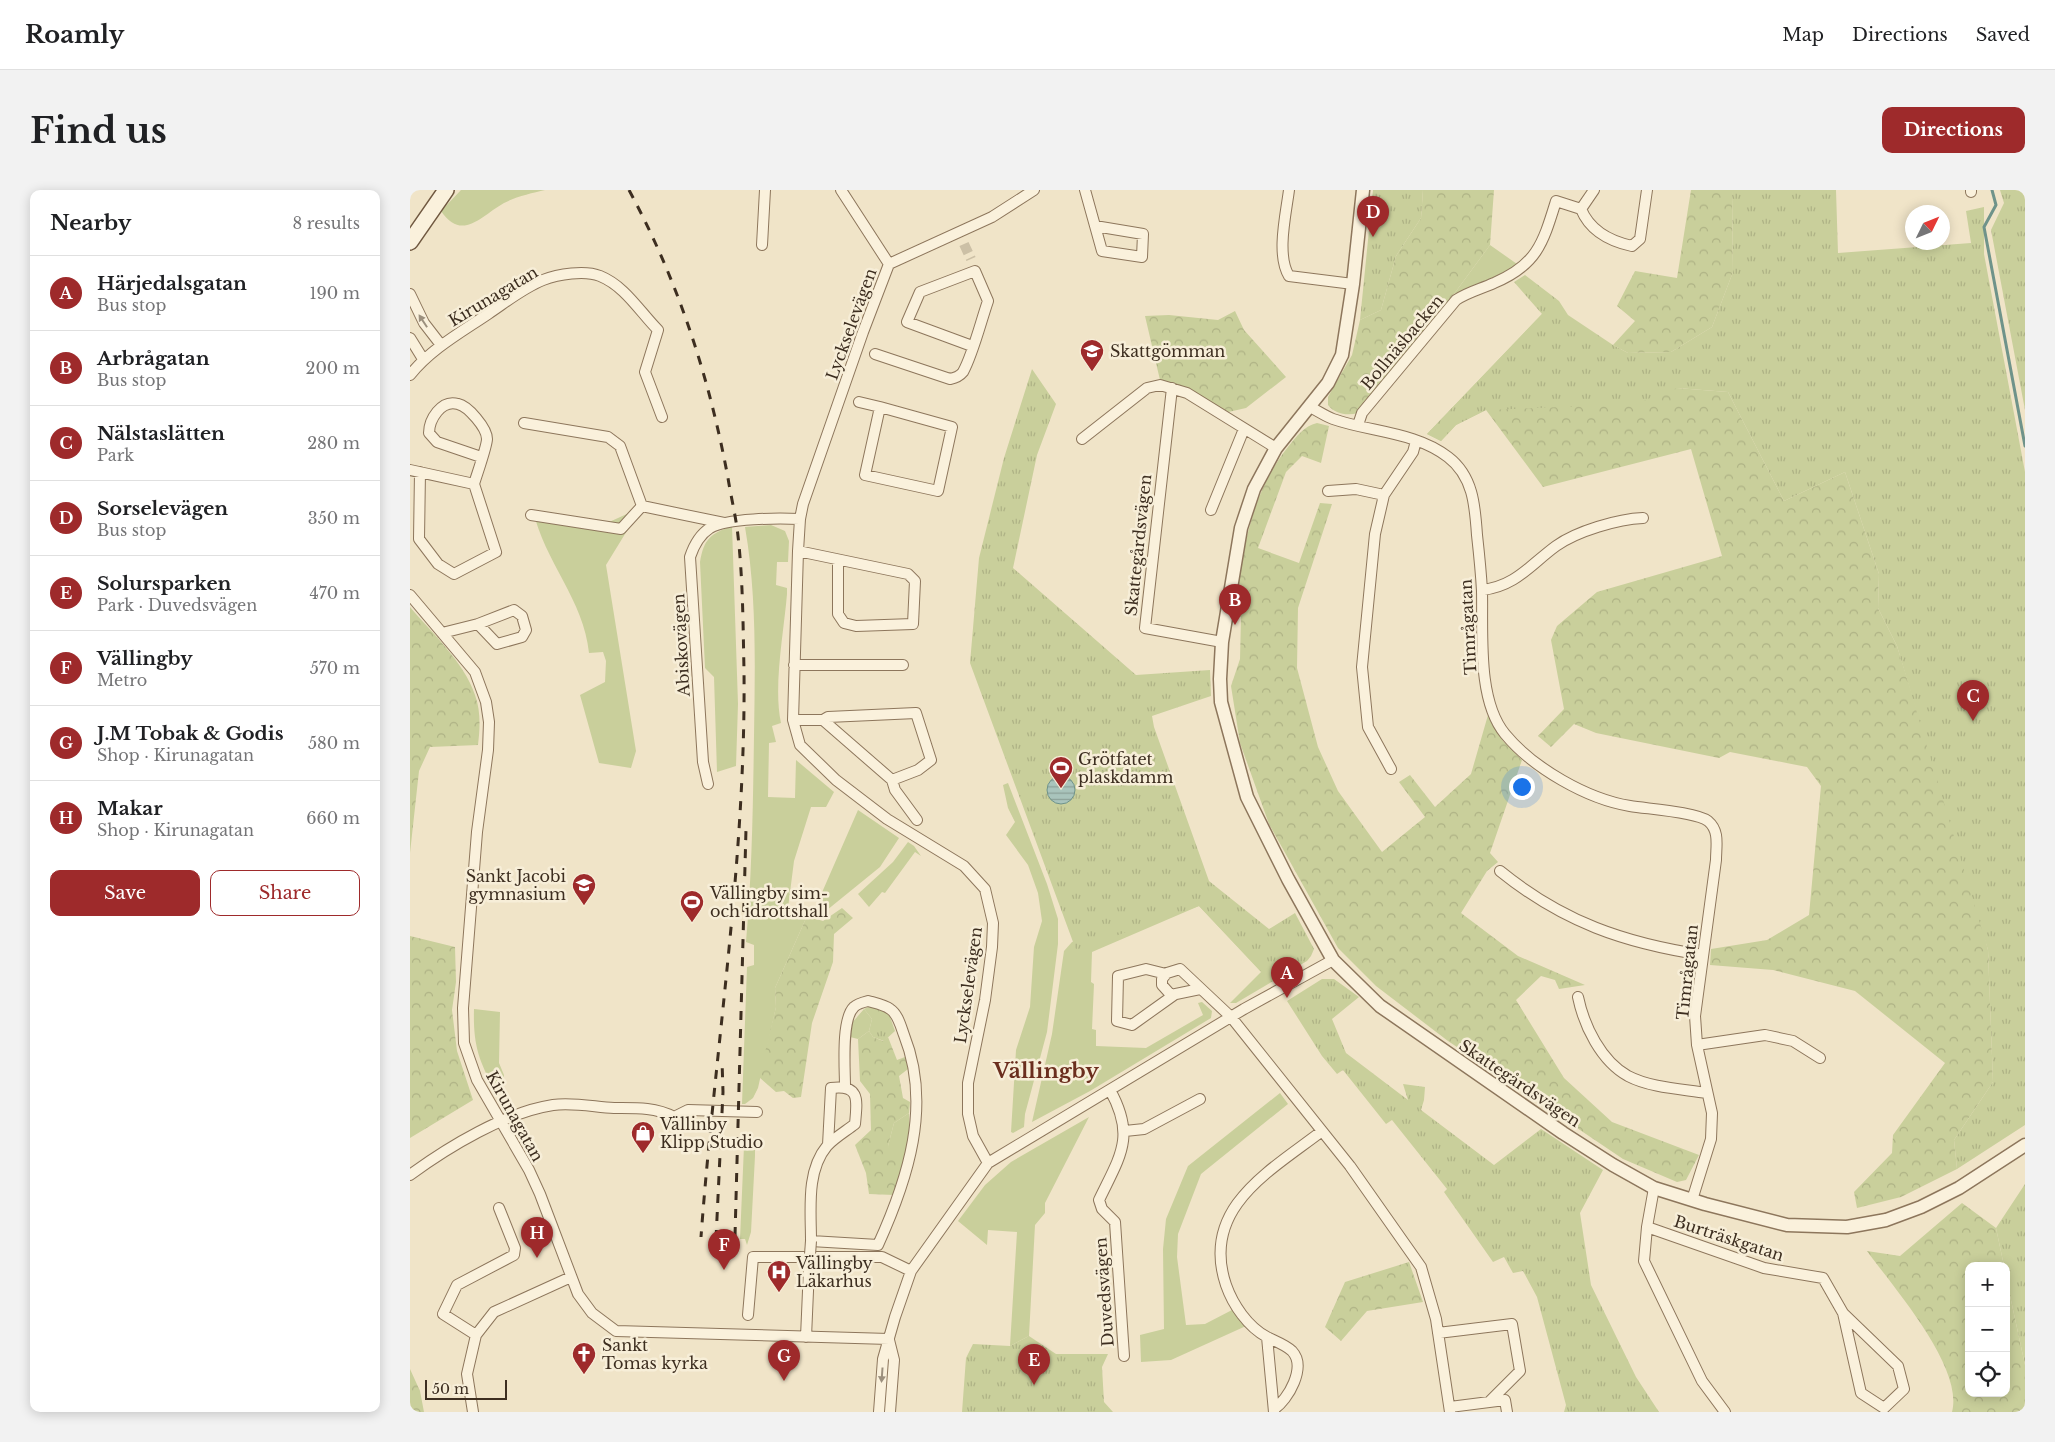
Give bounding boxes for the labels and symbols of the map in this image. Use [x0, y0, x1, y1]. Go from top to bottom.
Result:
pin: D [1357, 196, 1389, 237]
north arrow [1905, 205, 1950, 250]
street label: Kirunagatan [445, 262, 541, 330]
street label: Lyckselevägen [822, 265, 880, 383]
street label: Bollnäsbacken [1357, 291, 1447, 393]
one-way arrow [419, 314, 428, 327]
school or university icon: Skattgömman [1079, 338, 1105, 372]
place label: Skattgömman [1110, 341, 1225, 361]
street label: Skattegårdsvägen [1121, 473, 1155, 617]
street label: Timrågatan [1456, 579, 1480, 675]
pin: B [1219, 584, 1251, 625]
street label: Abiskovägen [668, 593, 694, 698]
pin: C [1957, 680, 1989, 721]
place label: Grötfatet plaskdamm [1078, 749, 1173, 787]
sports icon: Grötfatet plaskdamm [1048, 755, 1074, 789]
your location [1509, 774, 1535, 800]
place label: Sankt Jacobi gymnasium [466, 866, 567, 904]
school or university icon: Sankt Jacobi gymnasium [571, 872, 597, 906]
place label: Vällingby sim- och idrottshall [709, 883, 828, 921]
sports icon: Vällingby sim- och idrottshall [679, 889, 705, 923]
street label: Timrågatan [1672, 923, 1702, 1021]
street label: Lyckselevägen [950, 925, 986, 1045]
pin: A [1271, 957, 1303, 998]
street label: Skattegårdsvägen [1455, 1035, 1585, 1131]
district label: Vällingby [992, 1058, 1099, 1084]
street label: Kirunagatan [482, 1067, 548, 1165]
place label: Vällinby Klipp Studio [659, 1114, 763, 1152]
shop icon: Vällinby Klipp Studio [630, 1120, 656, 1154]
street label: Burträskgatan [1671, 1211, 1787, 1265]
pin: H [521, 1217, 553, 1258]
pin: F [708, 1229, 740, 1270]
street label: Duvedsvägen [1090, 1237, 1118, 1347]
place label: Vällingby Läkarhus [795, 1253, 874, 1291]
hospital icon: Vällingby Läkarhus [766, 1259, 792, 1293]
place label: Sankt Tomas kyrka [602, 1335, 708, 1373]
pin: G [768, 1340, 800, 1381]
church icon: Sankt Tomas kyrka [571, 1341, 597, 1375]
pin: E [1018, 1344, 1050, 1385]
one-way arrow [878, 1368, 886, 1384]
scale bar [425, 1377, 508, 1400]

